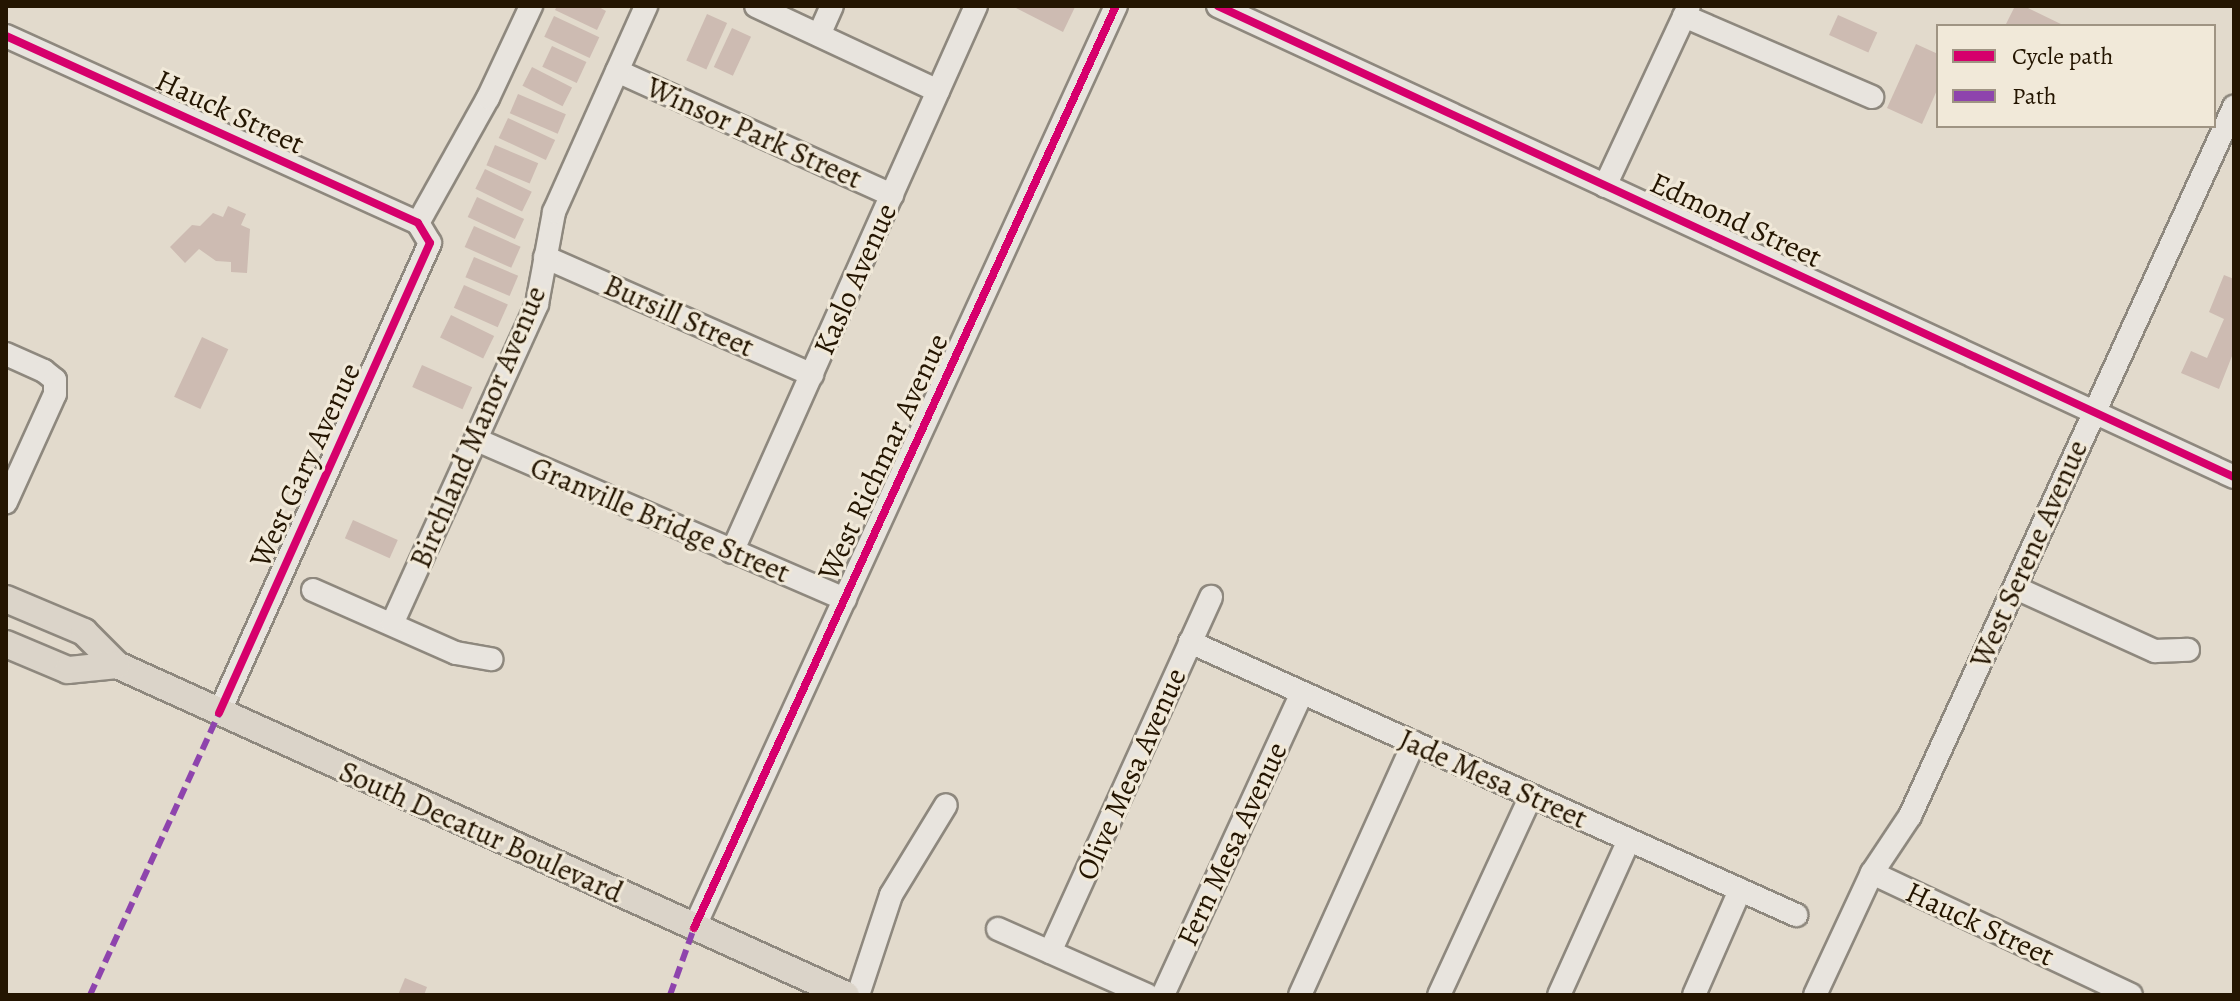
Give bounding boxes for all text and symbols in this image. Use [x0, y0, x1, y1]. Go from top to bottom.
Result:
legend [1936, 24, 2216, 128]
text: Cycle path [2012, 40, 2113, 72]
street label: Hauck Street [150, 62, 310, 162]
street label: Winsor Park Street [641, 69, 867, 197]
text: Path [2012, 80, 2057, 112]
street label: Edmond Street [1644, 165, 1828, 275]
street label: Kaslo Avenue [806, 198, 904, 360]
street label: Bursill Street [598, 267, 760, 365]
street label: Birchland Manor Avenue [402, 280, 554, 574]
street label: West Richmar Avenue [810, 328, 956, 586]
street label: West Gary Avenue [242, 357, 368, 573]
street label: West Serene Avenue [1963, 435, 2095, 673]
street label: Granville Bridge Street [525, 449, 795, 591]
street label: Olive Mesa Avenue [1068, 662, 1194, 886]
street label: Jade Mesa Street [1393, 721, 1593, 837]
street label: Fern Mesa Avenue [1169, 736, 1295, 952]
street label: South Decatur Boulevard [334, 753, 628, 911]
street label: Hauck Street [1900, 874, 2060, 974]

